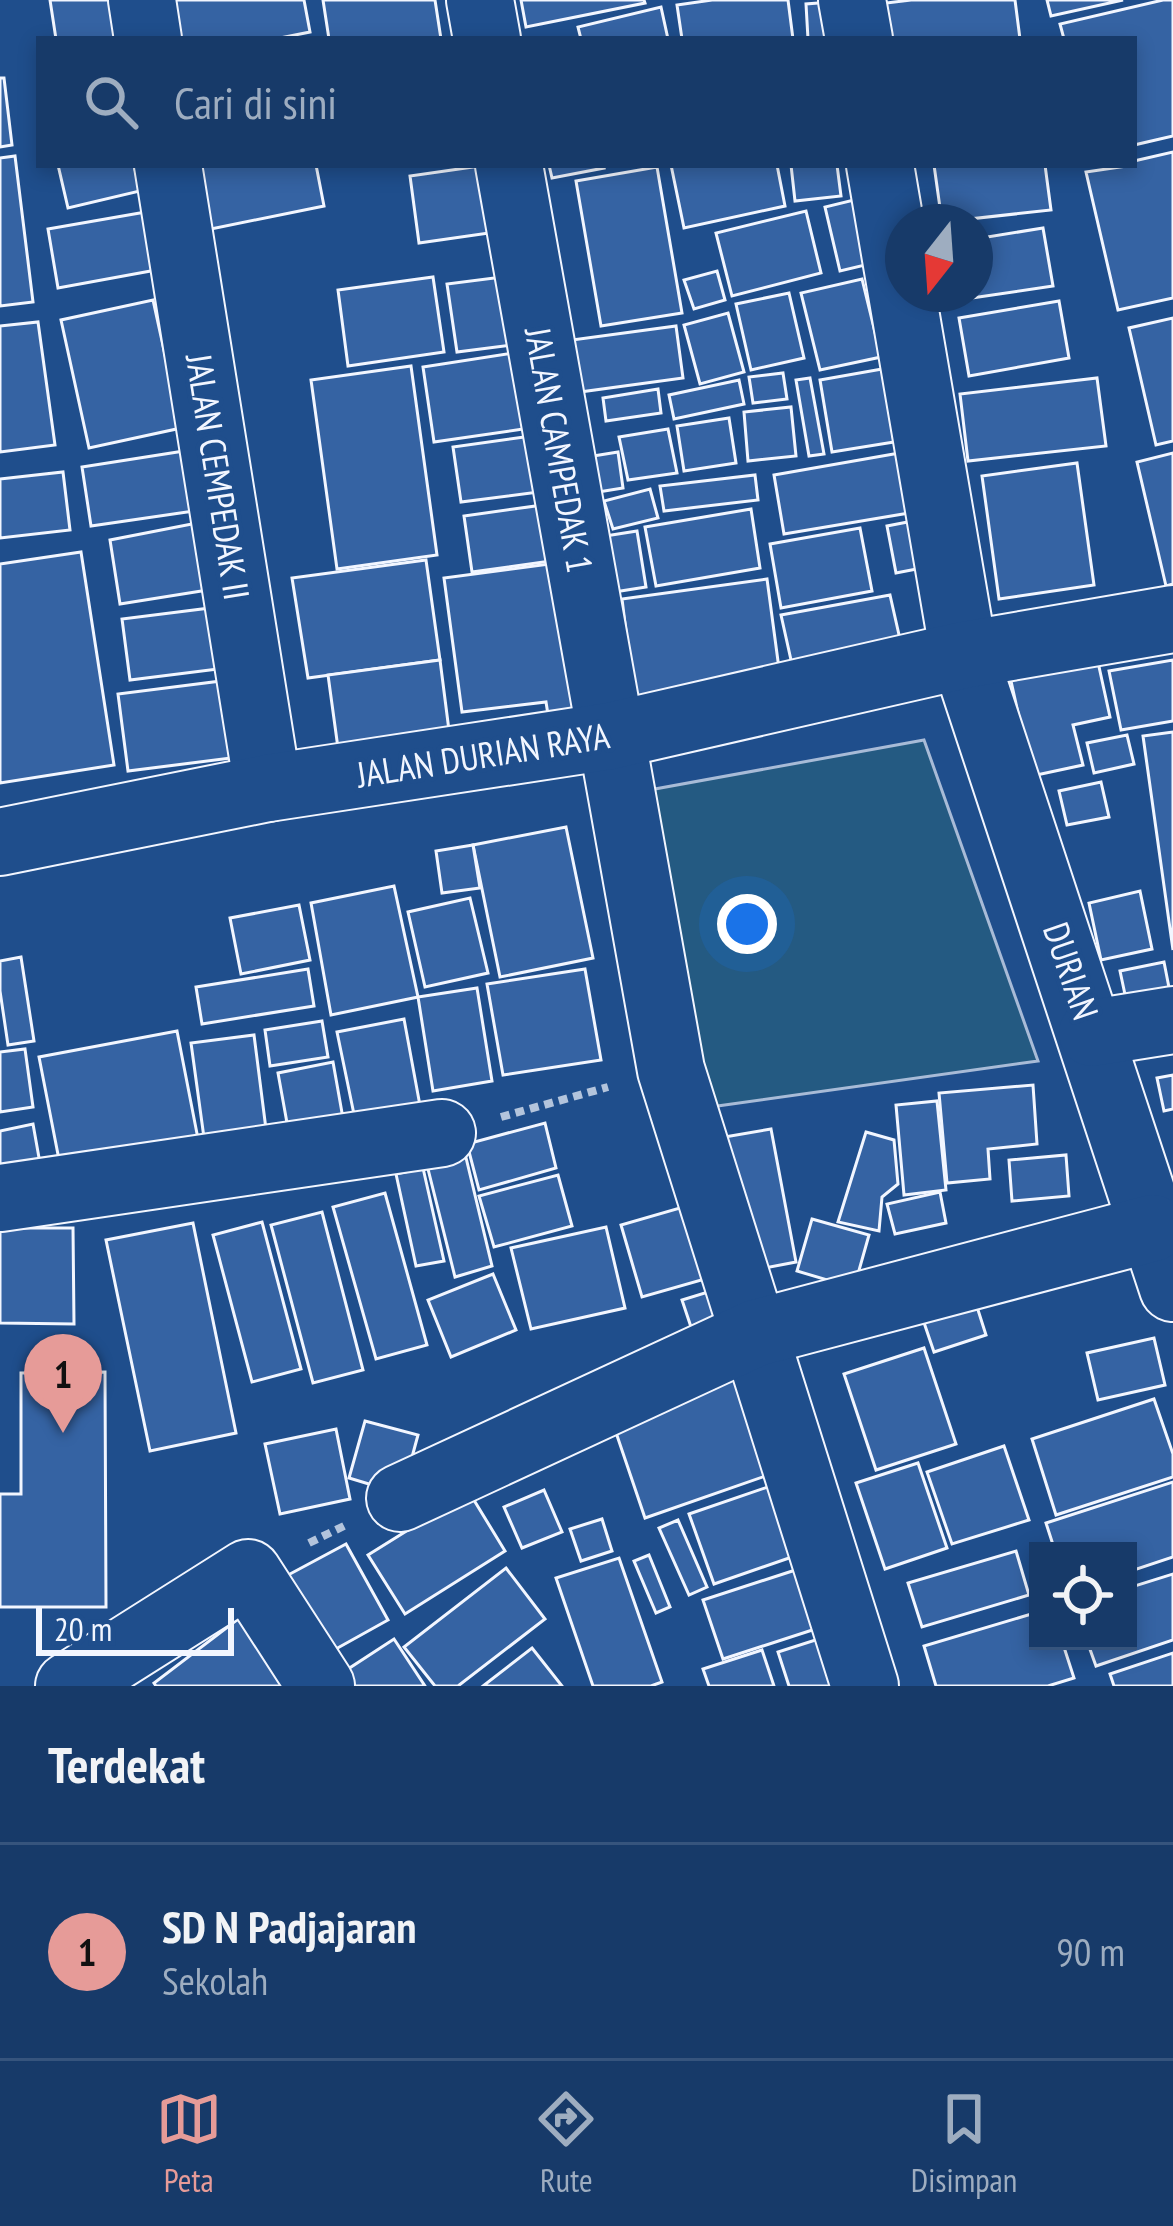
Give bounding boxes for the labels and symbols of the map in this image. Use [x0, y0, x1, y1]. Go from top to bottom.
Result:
north arrow [885, 204, 993, 312]
street label: JALAN CAMPEDAK 1 [515, 323, 604, 576]
street label: JALAN CEMPEDAK II [176, 350, 261, 603]
street label: JALAN DURIAN RAYA [352, 711, 613, 798]
your location [717, 894, 777, 954]
street label: DURIAN [1033, 916, 1110, 1026]
pin: 1 [24, 1334, 102, 1433]
scale bar [36, 1602, 234, 1655]

